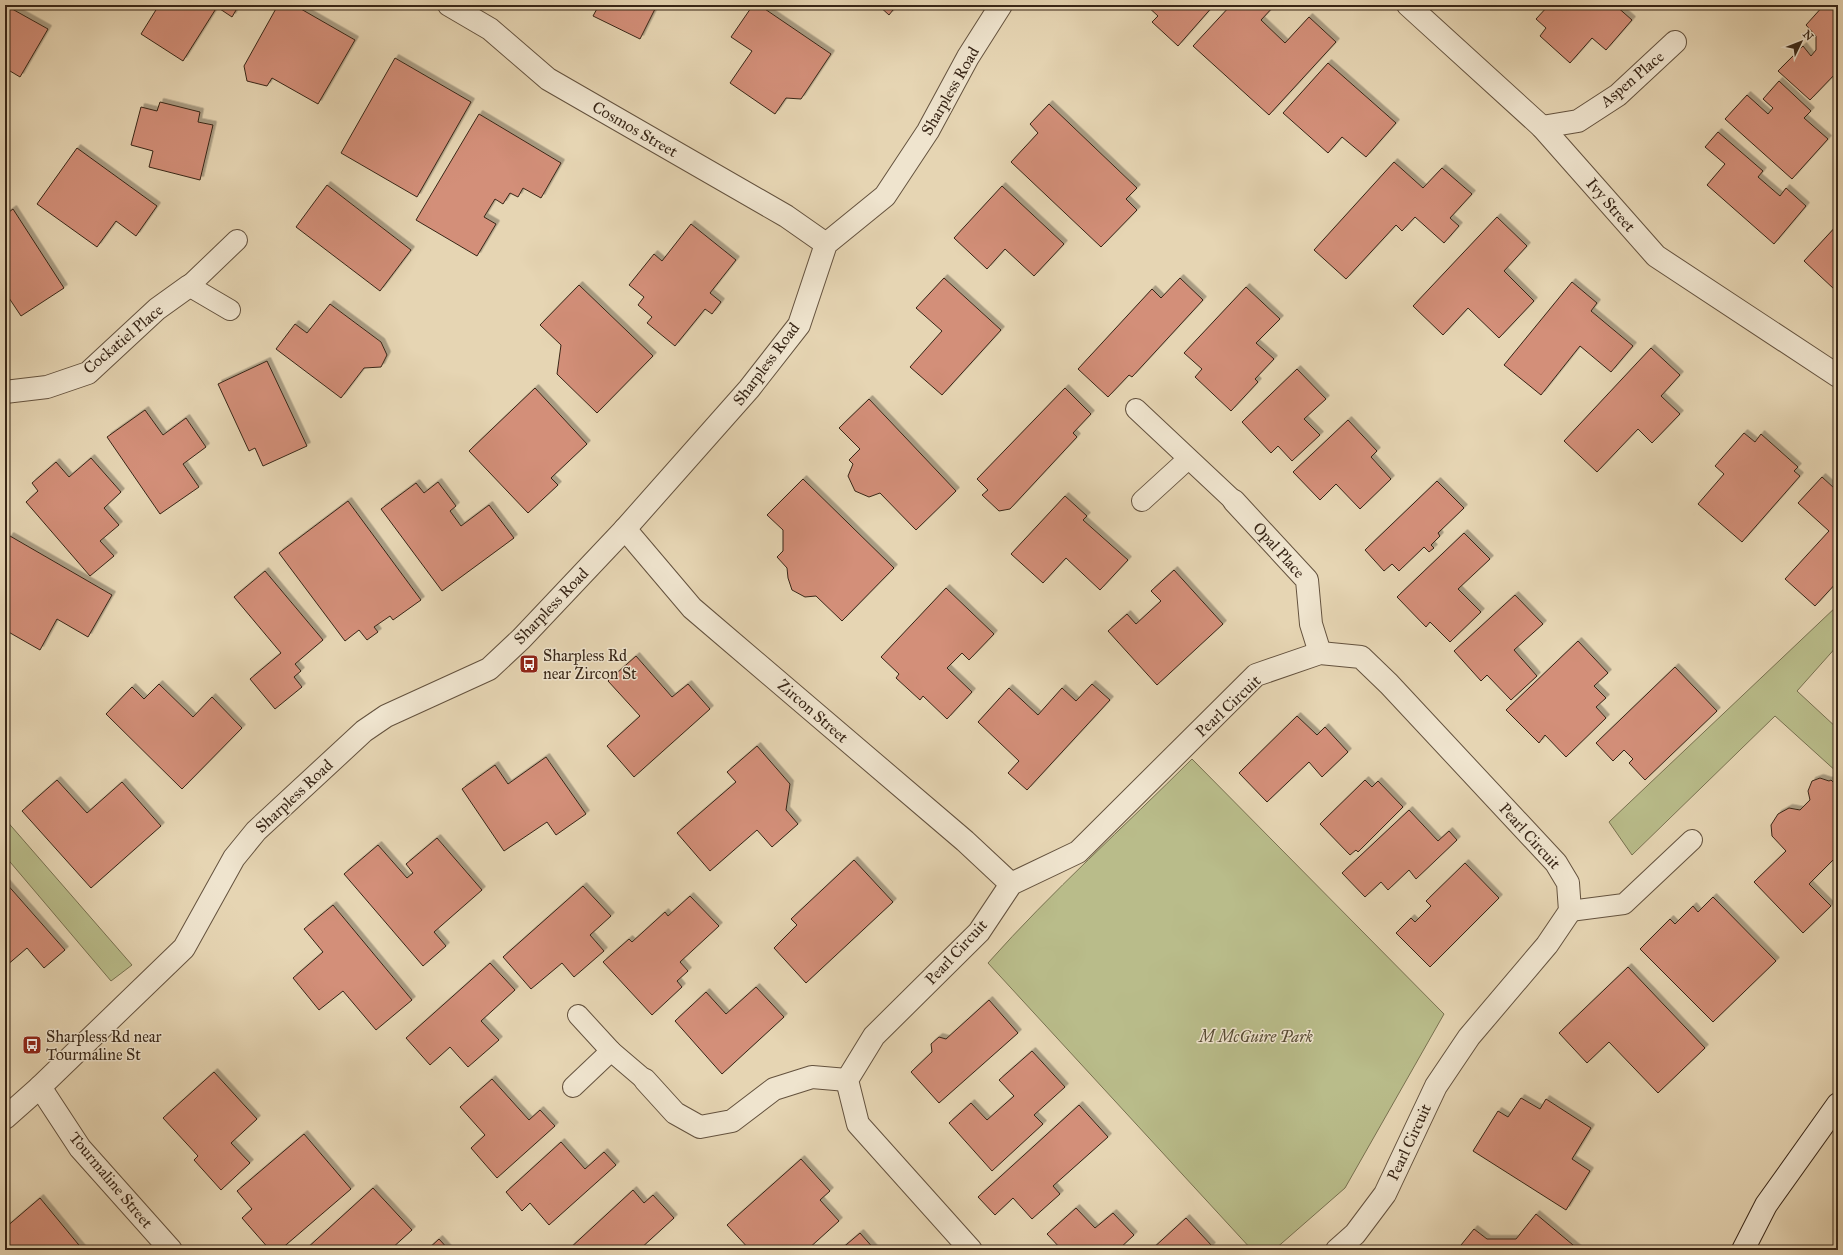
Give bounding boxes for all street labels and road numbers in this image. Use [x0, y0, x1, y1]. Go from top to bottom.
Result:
street label: Sharpless Road [917, 43, 983, 139]
street label: Aspen Place [1596, 47, 1668, 112]
street label: Cosmos Street [589, 97, 681, 161]
street label: Ivy Street [1583, 174, 1640, 236]
street label: Cockatiel Place [79, 300, 167, 378]
street label: Sharpless Road [729, 319, 803, 409]
street label: Opal Place [1249, 518, 1309, 582]
street label: Sharpless Road [510, 564, 592, 648]
street label: Pearl Circuit [1191, 671, 1265, 741]
street label: Zircon Street [774, 675, 852, 747]
street label: Sharpless Road [251, 755, 337, 837]
street label: Pearl Circuit [1495, 799, 1565, 873]
street label: Pearl Circuit [921, 915, 991, 989]
street label: Pearl Circuit [1383, 1100, 1435, 1183]
street label: Tourmaline Street [65, 1128, 157, 1232]

